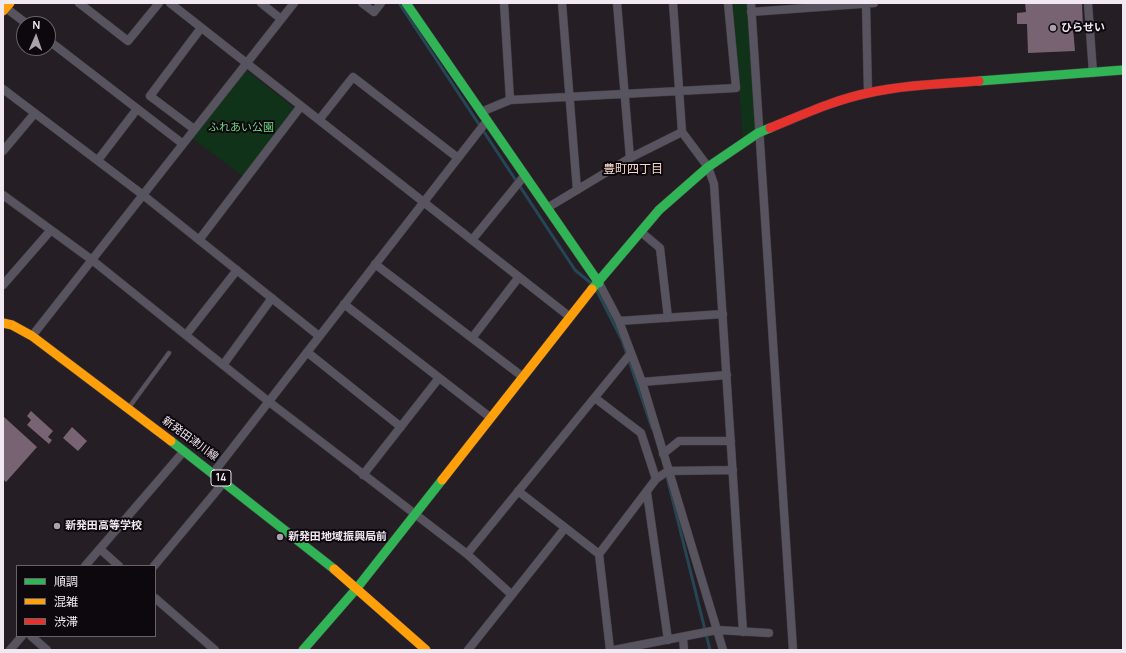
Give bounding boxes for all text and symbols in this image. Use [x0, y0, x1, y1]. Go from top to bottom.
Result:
north arrow [16, 16, 56, 56]
text: N [32, 17, 41, 32]
place label: ひらせい [1061, 21, 1105, 35]
marker: ひらせい [1048, 23, 1058, 33]
park label: ふれあい公園 [208, 121, 274, 135]
district label: 豊町四丁目 [603, 163, 663, 177]
street label: 新発田津川線 [159, 414, 221, 464]
road number: 14 [211, 470, 231, 486]
place label: 新発田高等学校 [65, 519, 142, 533]
marker: 新発田高等学校 [52, 521, 62, 531]
place label: 新発田地域振興局前 [288, 530, 387, 544]
marker: 新発田地域振興局前 [275, 532, 285, 542]
legend [16, 565, 156, 637]
text: 順調 [54, 573, 78, 590]
text: 混雑 [54, 593, 78, 610]
text: 渋滞 [54, 613, 78, 630]

